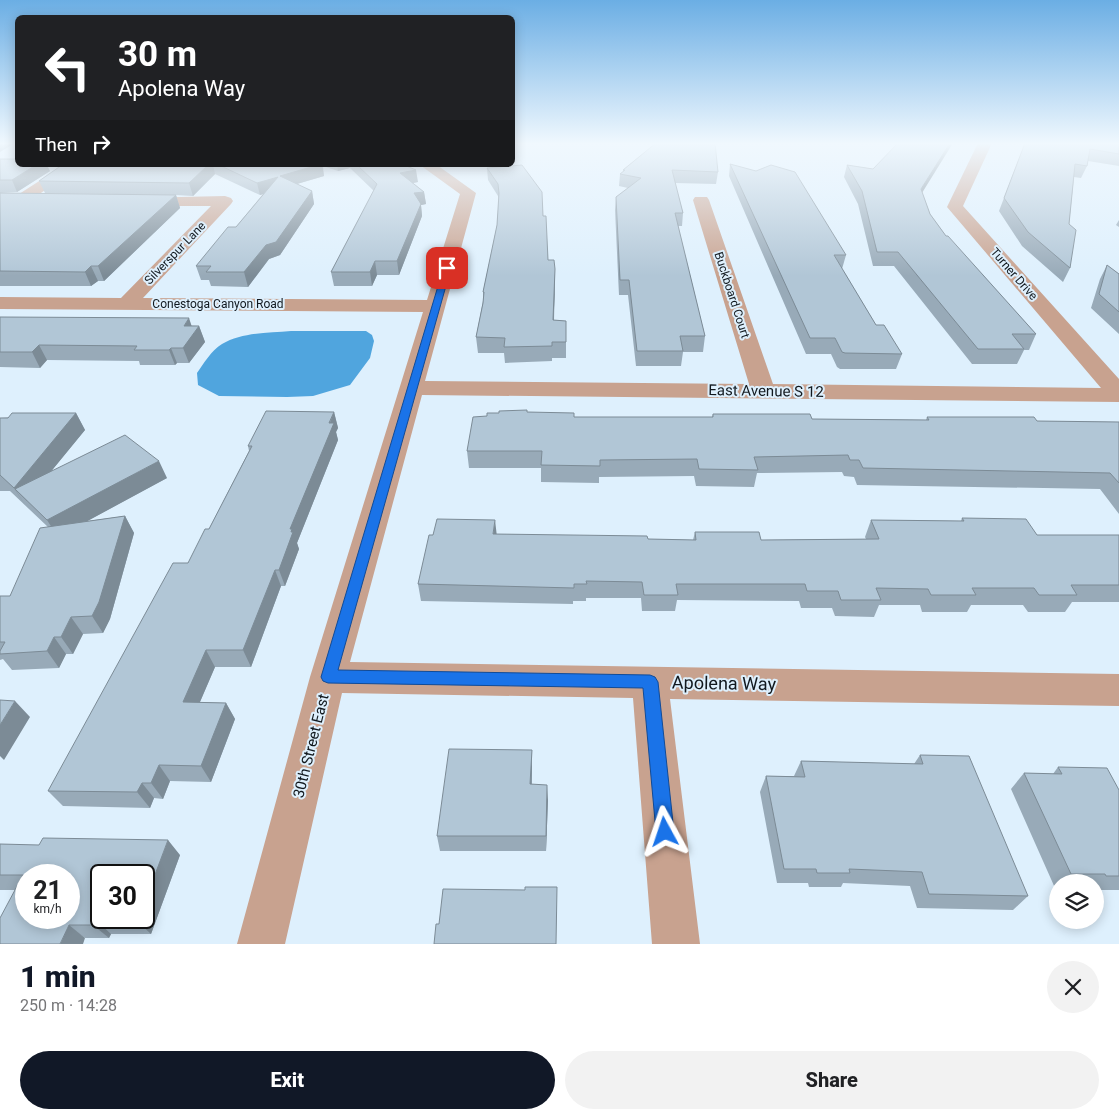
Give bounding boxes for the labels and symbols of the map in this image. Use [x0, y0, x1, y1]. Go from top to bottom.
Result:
street label: Silverspur Lane [142, 219, 208, 287]
street label: Turner Drive [988, 245, 1040, 303]
pin [426, 247, 468, 289]
street label: Buckboard Court [711, 250, 753, 340]
street label: Conestoga Canyon Road [152, 297, 284, 311]
street label: East Avenue S 12 [708, 381, 824, 401]
street label: Apolena Way [672, 672, 777, 694]
street label: 30th Street East [289, 692, 333, 800]
position arrow [638, 805, 690, 857]
speed limit sign: 30 [90, 864, 155, 929]

